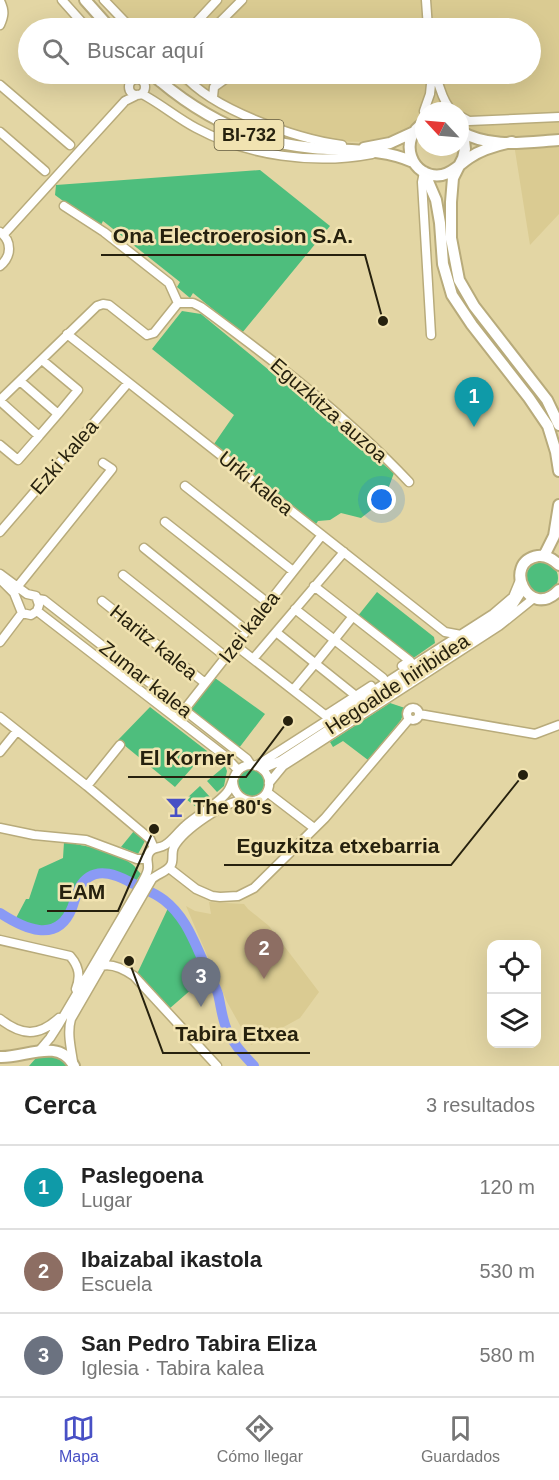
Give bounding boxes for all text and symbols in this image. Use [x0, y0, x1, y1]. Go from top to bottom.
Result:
search box [18, 18, 541, 84]
icon: search [39, 35, 72, 68]
text: Buscar aquí [87, 38, 204, 63]
north arrow [415, 102, 469, 156]
road number: BI-732 [214, 120, 284, 150]
callout: Ona Electroerosion S.A. [101, 216, 365, 255]
text: Ona Electroerosion S.A. [113, 224, 353, 247]
street label: Eguzkitza auzoa [266, 354, 392, 467]
pin: 1 [454, 378, 494, 427]
street label: Ezki kalea [26, 415, 103, 499]
street label: Urki kalea [215, 446, 298, 520]
your location [367, 485, 396, 514]
street label: Izei kalea [214, 586, 284, 667]
street label: Haritz kalea [106, 600, 203, 684]
street label: Hegoalde hiribidea [321, 629, 474, 739]
street label: Zumar kalea [95, 636, 197, 722]
callout: El Korner [128, 738, 246, 777]
text: El Korner [140, 746, 234, 769]
bar icon: The 80's [164, 795, 188, 819]
place label: The 80's [193, 796, 272, 818]
callout: Eguzkitza etxebarria [224, 826, 451, 865]
text: Eguzkitza etxebarria [236, 834, 440, 857]
callout: EAM [47, 872, 118, 911]
text: EAM [59, 880, 105, 903]
pin: 2 [244, 930, 284, 979]
map controls [487, 940, 541, 1048]
button: locate [487, 940, 541, 994]
pin: 3 [182, 958, 220, 1007]
button: layers [487, 994, 541, 1048]
callout: Tabira Etxea [163, 1014, 310, 1053]
text: Tabira Etxea [175, 1022, 299, 1045]
text: Cerca [24, 1090, 96, 1120]
text: 3 resultados [426, 1094, 535, 1116]
text: Paslegoena [81, 1163, 203, 1188]
text: 1 [38, 1176, 49, 1198]
text: 120 m [479, 1176, 535, 1198]
text: Lugar [81, 1189, 132, 1211]
text: Ibaizabal ikastola [81, 1247, 262, 1272]
text: 2 [38, 1260, 49, 1282]
text: 530 m [479, 1260, 535, 1282]
text: Escuela [81, 1273, 152, 1295]
text: San Pedro Tabira Eliza [81, 1331, 317, 1356]
text: 3 [38, 1344, 49, 1366]
text: 580 m [479, 1344, 535, 1366]
text: Iglesia · Tabira kalea [81, 1357, 264, 1379]
tab: Mapa [59, 1412, 99, 1466]
tab: Cómo llegar [217, 1412, 303, 1466]
tab: Guardados [421, 1412, 500, 1466]

